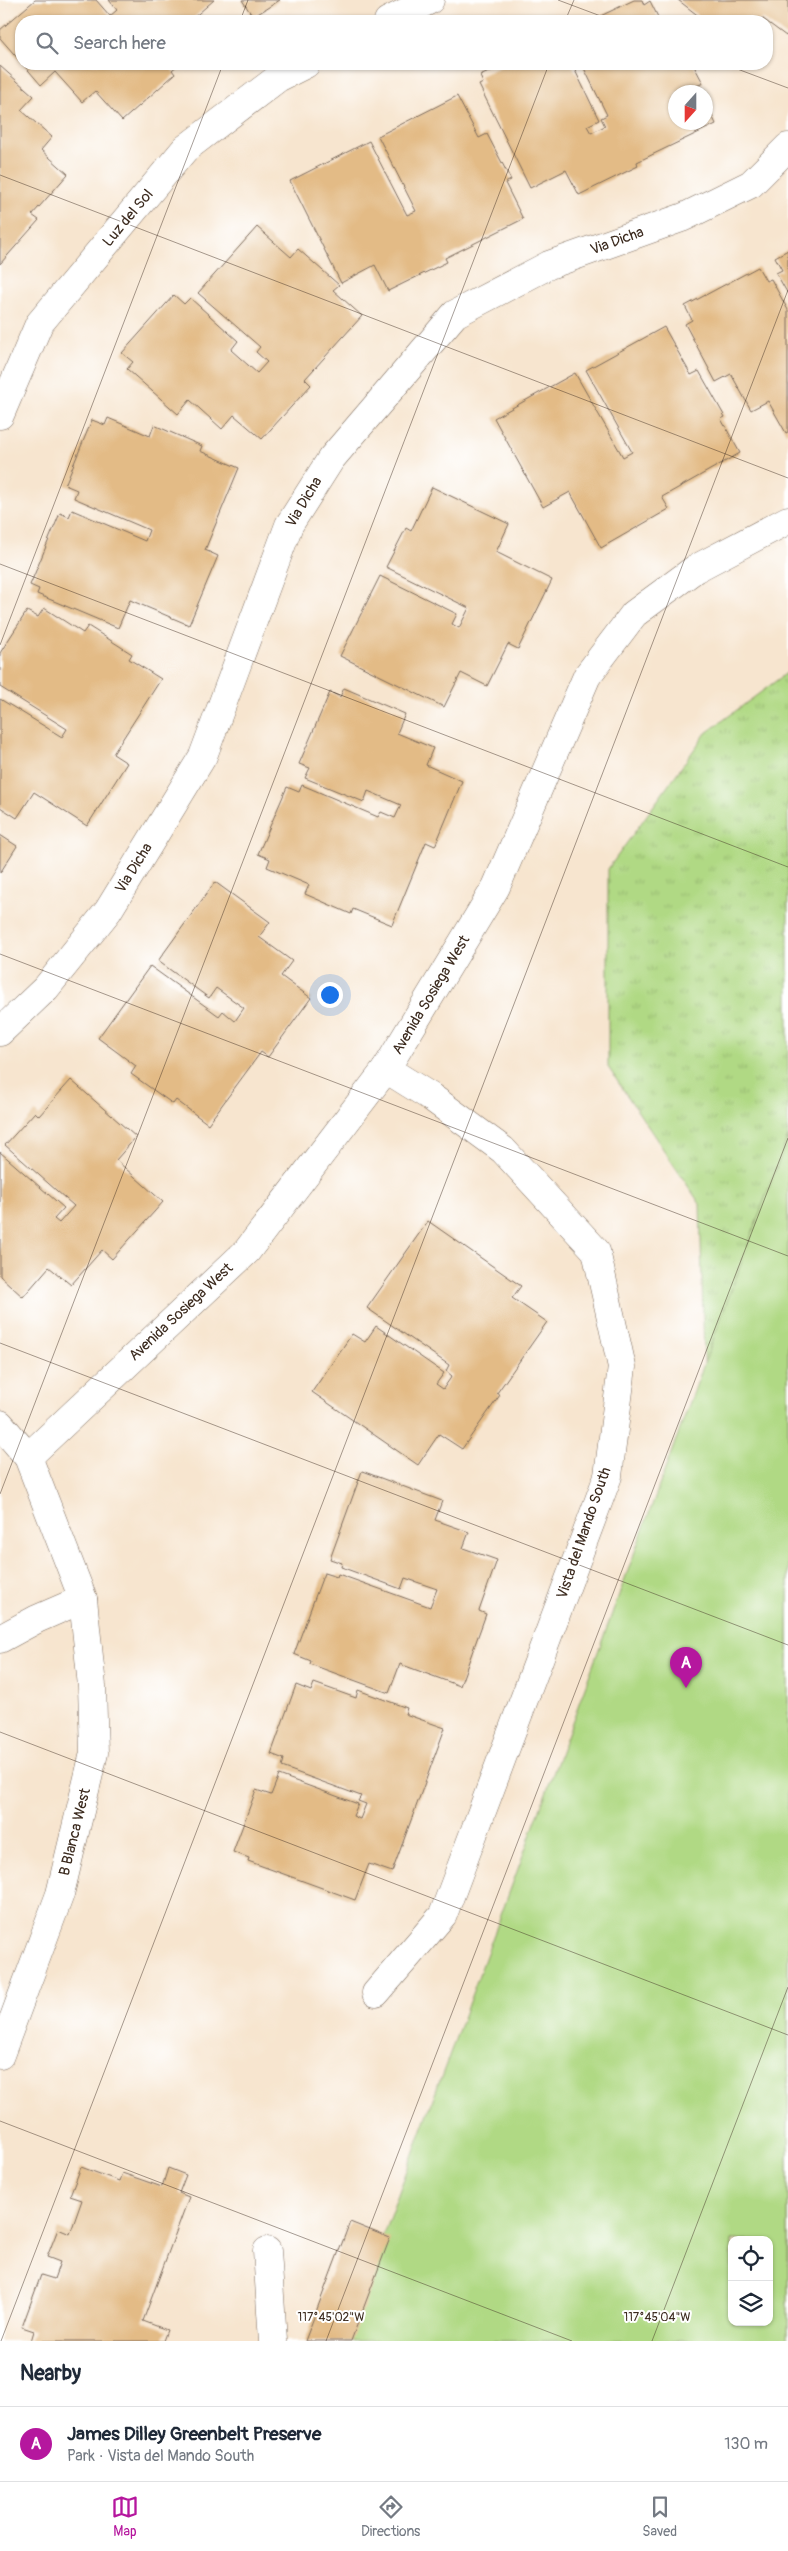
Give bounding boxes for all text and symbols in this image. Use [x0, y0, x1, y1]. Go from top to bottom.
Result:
search box [15, 15, 773, 70]
icon: search [33, 29, 61, 57]
text: Search here [73, 31, 166, 55]
north arrow [668, 85, 713, 130]
street label: Luz del Sol [98, 185, 158, 251]
street label: Via Dicha [588, 223, 646, 259]
street label: Via Dicha [282, 473, 326, 531]
street label: Via Dicha [111, 839, 157, 897]
street label: Avenida Sosiega West [388, 931, 475, 1058]
your location [317, 982, 343, 1008]
street label: Avenida Sosiega West [125, 1258, 238, 1365]
street label: Vista del Mando South [553, 1465, 615, 1601]
pin: A [670, 1647, 702, 1688]
street label: B Blanca West [55, 1785, 95, 1878]
map controls [728, 2236, 773, 2326]
button: locate [728, 2236, 773, 2281]
button: layers [728, 2281, 773, 2326]
text: 117°45'02"W [298, 2310, 364, 2325]
text: 117°45'04"W [623, 2310, 691, 2325]
text: Nearby [20, 2360, 81, 2387]
text: James Dilley Greenbelt Preserve [67, 2422, 321, 2446]
text: A [31, 2434, 41, 2454]
text: 130 m [724, 2434, 768, 2454]
text: Park · Vista del Mando South [67, 2446, 254, 2466]
tab: Map [111, 2493, 139, 2540]
tab: Directions [361, 2493, 420, 2540]
tab: Saved [642, 2493, 677, 2540]

